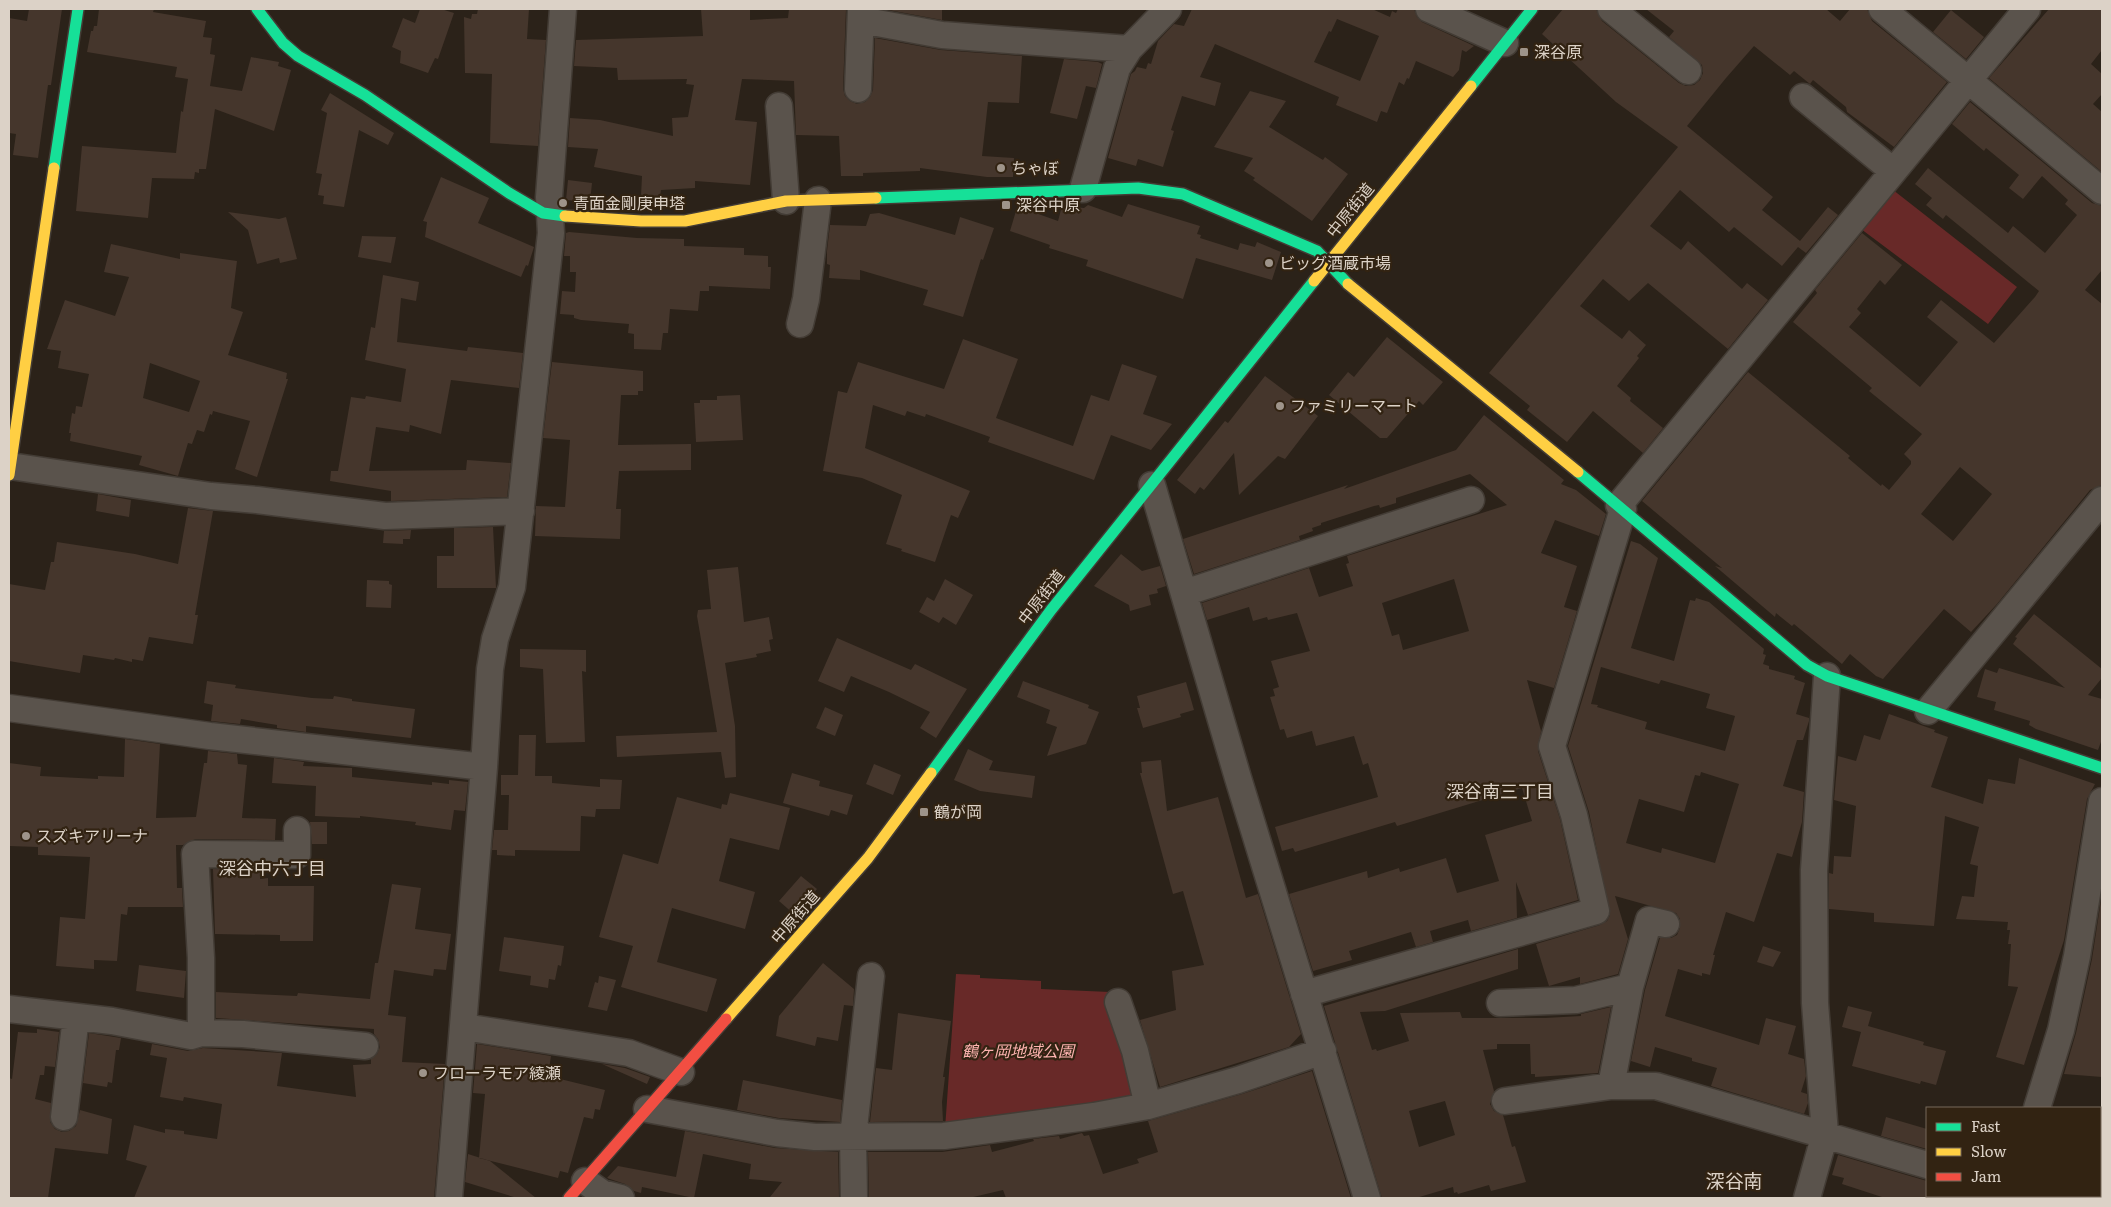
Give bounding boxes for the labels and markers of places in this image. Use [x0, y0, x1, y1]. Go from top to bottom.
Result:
place label: 深谷原 [1534, 39, 1582, 63]
marker: 深谷原 [1518, 46, 1530, 58]
place label: ちゃぼ [1011, 155, 1059, 179]
marker: ちゃぼ [995, 162, 1007, 174]
place label: 青面金剛庚申塔 [573, 190, 685, 214]
place label: 深谷中原 [1016, 192, 1080, 216]
marker: 青面金剛庚申塔 [557, 197, 569, 209]
marker: 深谷中原 [1000, 199, 1012, 211]
place label: ビッグ酒蔵市場 [1279, 250, 1391, 274]
marker: ビッグ酒蔵市場 [1263, 257, 1275, 269]
place label: ファミリーマート [1290, 393, 1418, 417]
marker: ファミリーマート [1274, 400, 1286, 412]
place label: 鶴が岡 [934, 799, 982, 823]
marker: 鶴が岡 [918, 806, 930, 818]
place label: スズキアリーナ [36, 823, 148, 847]
marker: スズキアリーナ [20, 830, 32, 842]
place label: フローラモア綾瀬 [433, 1060, 561, 1084]
marker: フローラモア綾瀬 [417, 1067, 429, 1079]

